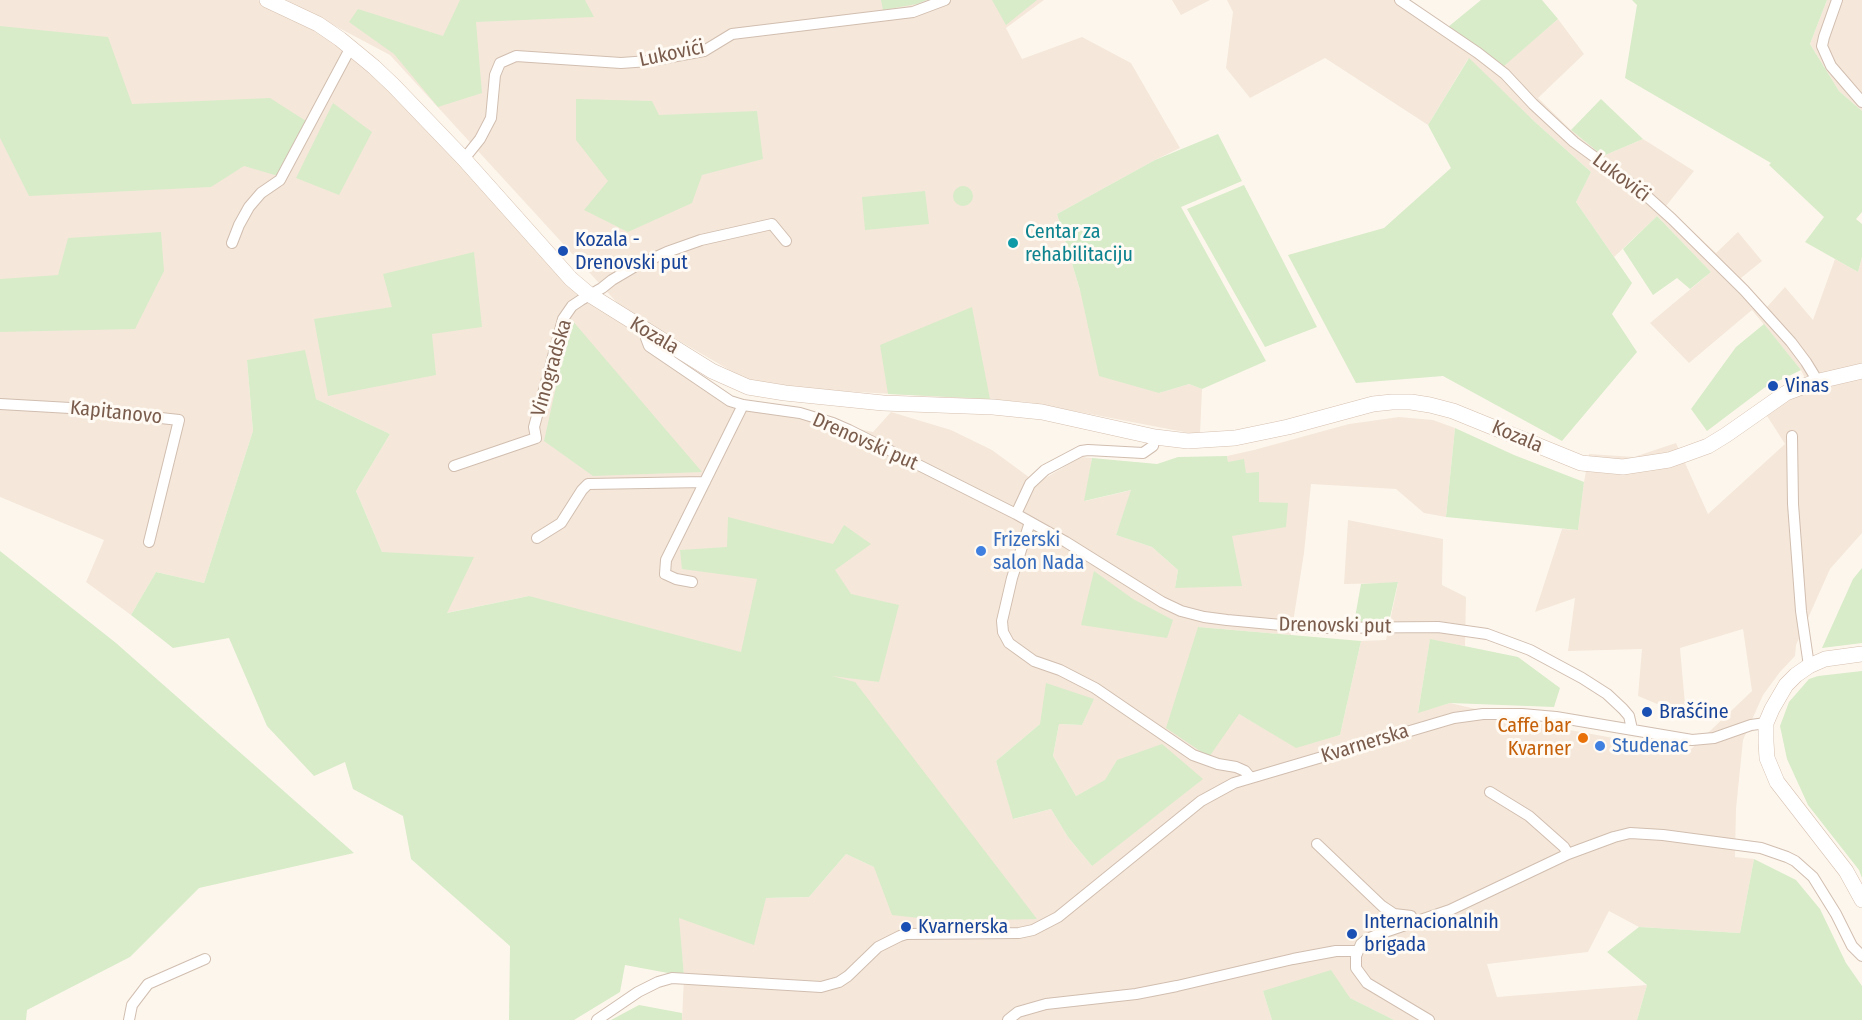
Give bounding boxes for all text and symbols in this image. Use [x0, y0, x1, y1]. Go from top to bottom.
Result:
street label: Lukovići [637, 35, 707, 73]
street label: Lukovići [1587, 149, 1655, 207]
place label: Centar za rehabilitaciju [1025, 220, 1133, 267]
place label: Kozala - Drenovski put [575, 228, 688, 275]
marker: Centar za rehabilitaciju [1006, 236, 1020, 250]
marker: Kozala - Drenovski put [556, 244, 570, 258]
street label: Kozala [625, 312, 683, 360]
street label: Vinogradska [527, 317, 577, 419]
place label: Vinas [1785, 374, 1829, 398]
marker: Vinas [1766, 379, 1780, 393]
street label: Kapitanovo [69, 396, 163, 430]
street label: Drenovski put [809, 408, 921, 476]
street label: Kozala [1488, 416, 1546, 458]
place label: Frizerski salon Nada [993, 528, 1084, 575]
marker: Frizerski salon Nada [974, 544, 988, 558]
street label: Drenovski put [1278, 613, 1392, 639]
place label: Brašćine [1659, 700, 1729, 724]
marker: Brašćine [1640, 705, 1654, 719]
place label: Caffe bar Kvarner [1497, 714, 1571, 761]
street label: Kvarnerska [1318, 719, 1412, 769]
marker: Caffe bar Kvarner [1576, 731, 1590, 745]
place label: Studenac [1612, 734, 1688, 758]
marker: Studenac [1593, 739, 1607, 753]
place label: Internacionalnih brigada [1364, 910, 1499, 957]
place label: Kvarnerska [918, 915, 1008, 939]
marker: Kvarnerska [899, 920, 913, 934]
marker: Internacionalnih brigada [1345, 927, 1359, 941]

